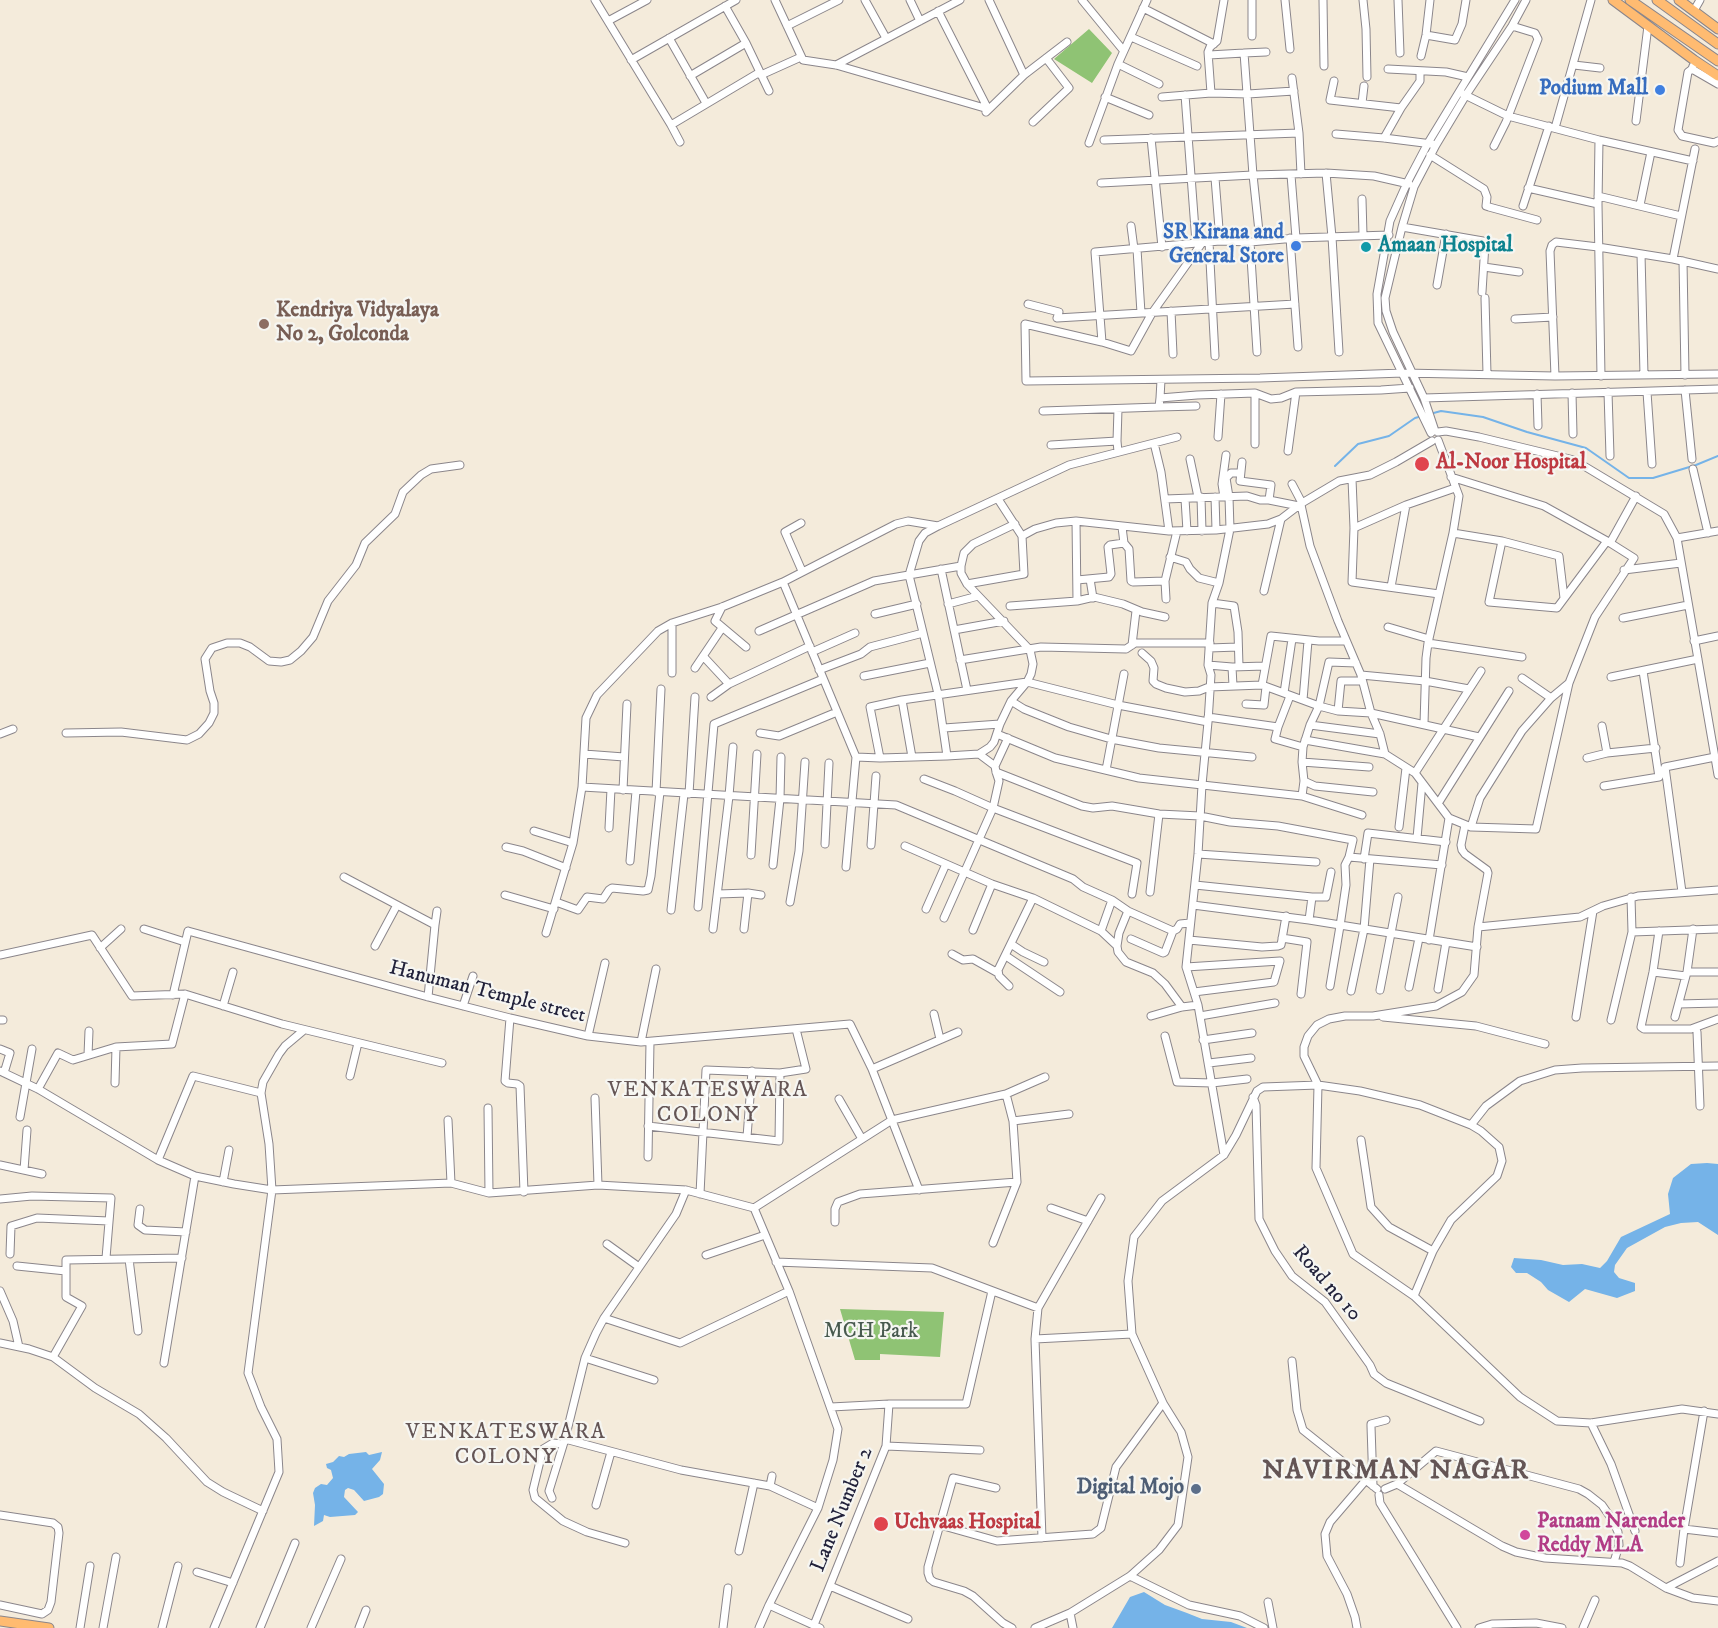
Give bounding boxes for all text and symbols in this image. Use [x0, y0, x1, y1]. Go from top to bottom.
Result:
place label: Podium Mall [1539, 77, 1648, 103]
marker: Podium Mall [1653, 83, 1667, 97]
place label: SR Kirana and General Store [1163, 221, 1284, 271]
place label: Amaan Hospital [1378, 234, 1513, 260]
marker: SR Kirana and General Store [1289, 239, 1303, 253]
marker: Amaan Hospital [1359, 240, 1373, 254]
place label: Kendriya Vidyalaya No 2, Golconda [276, 299, 439, 349]
marker: Kendriya Vidyalaya No 2, Golconda [257, 317, 271, 331]
place label: Al-Noor Hospital [1436, 451, 1586, 477]
marker: Al-Noor Hospital [1413, 455, 1431, 473]
street label: Hanuman Temple street [386, 956, 588, 1030]
district label: VENKATESWARA COLONY [608, 1078, 808, 1130]
street label: Road no 10 [1286, 1241, 1366, 1327]
park label: MCH Park [824, 1320, 918, 1346]
district label: VENKATESWARA COLONY [406, 1420, 606, 1472]
street label: Lane Number 2 [807, 1444, 879, 1576]
district label: NAVIRMAN NAGAR [1262, 1456, 1530, 1488]
place label: Digital Mojo [1077, 1476, 1184, 1502]
marker: Digital Mojo [1189, 1482, 1203, 1496]
place label: Patnam Narender Reddy MLA [1537, 1510, 1685, 1560]
place label: Uchvaas Hospital [894, 1511, 1041, 1537]
marker: Uchvaas Hospital [872, 1515, 890, 1533]
marker: Patnam Narender Reddy MLA [1518, 1528, 1532, 1542]

